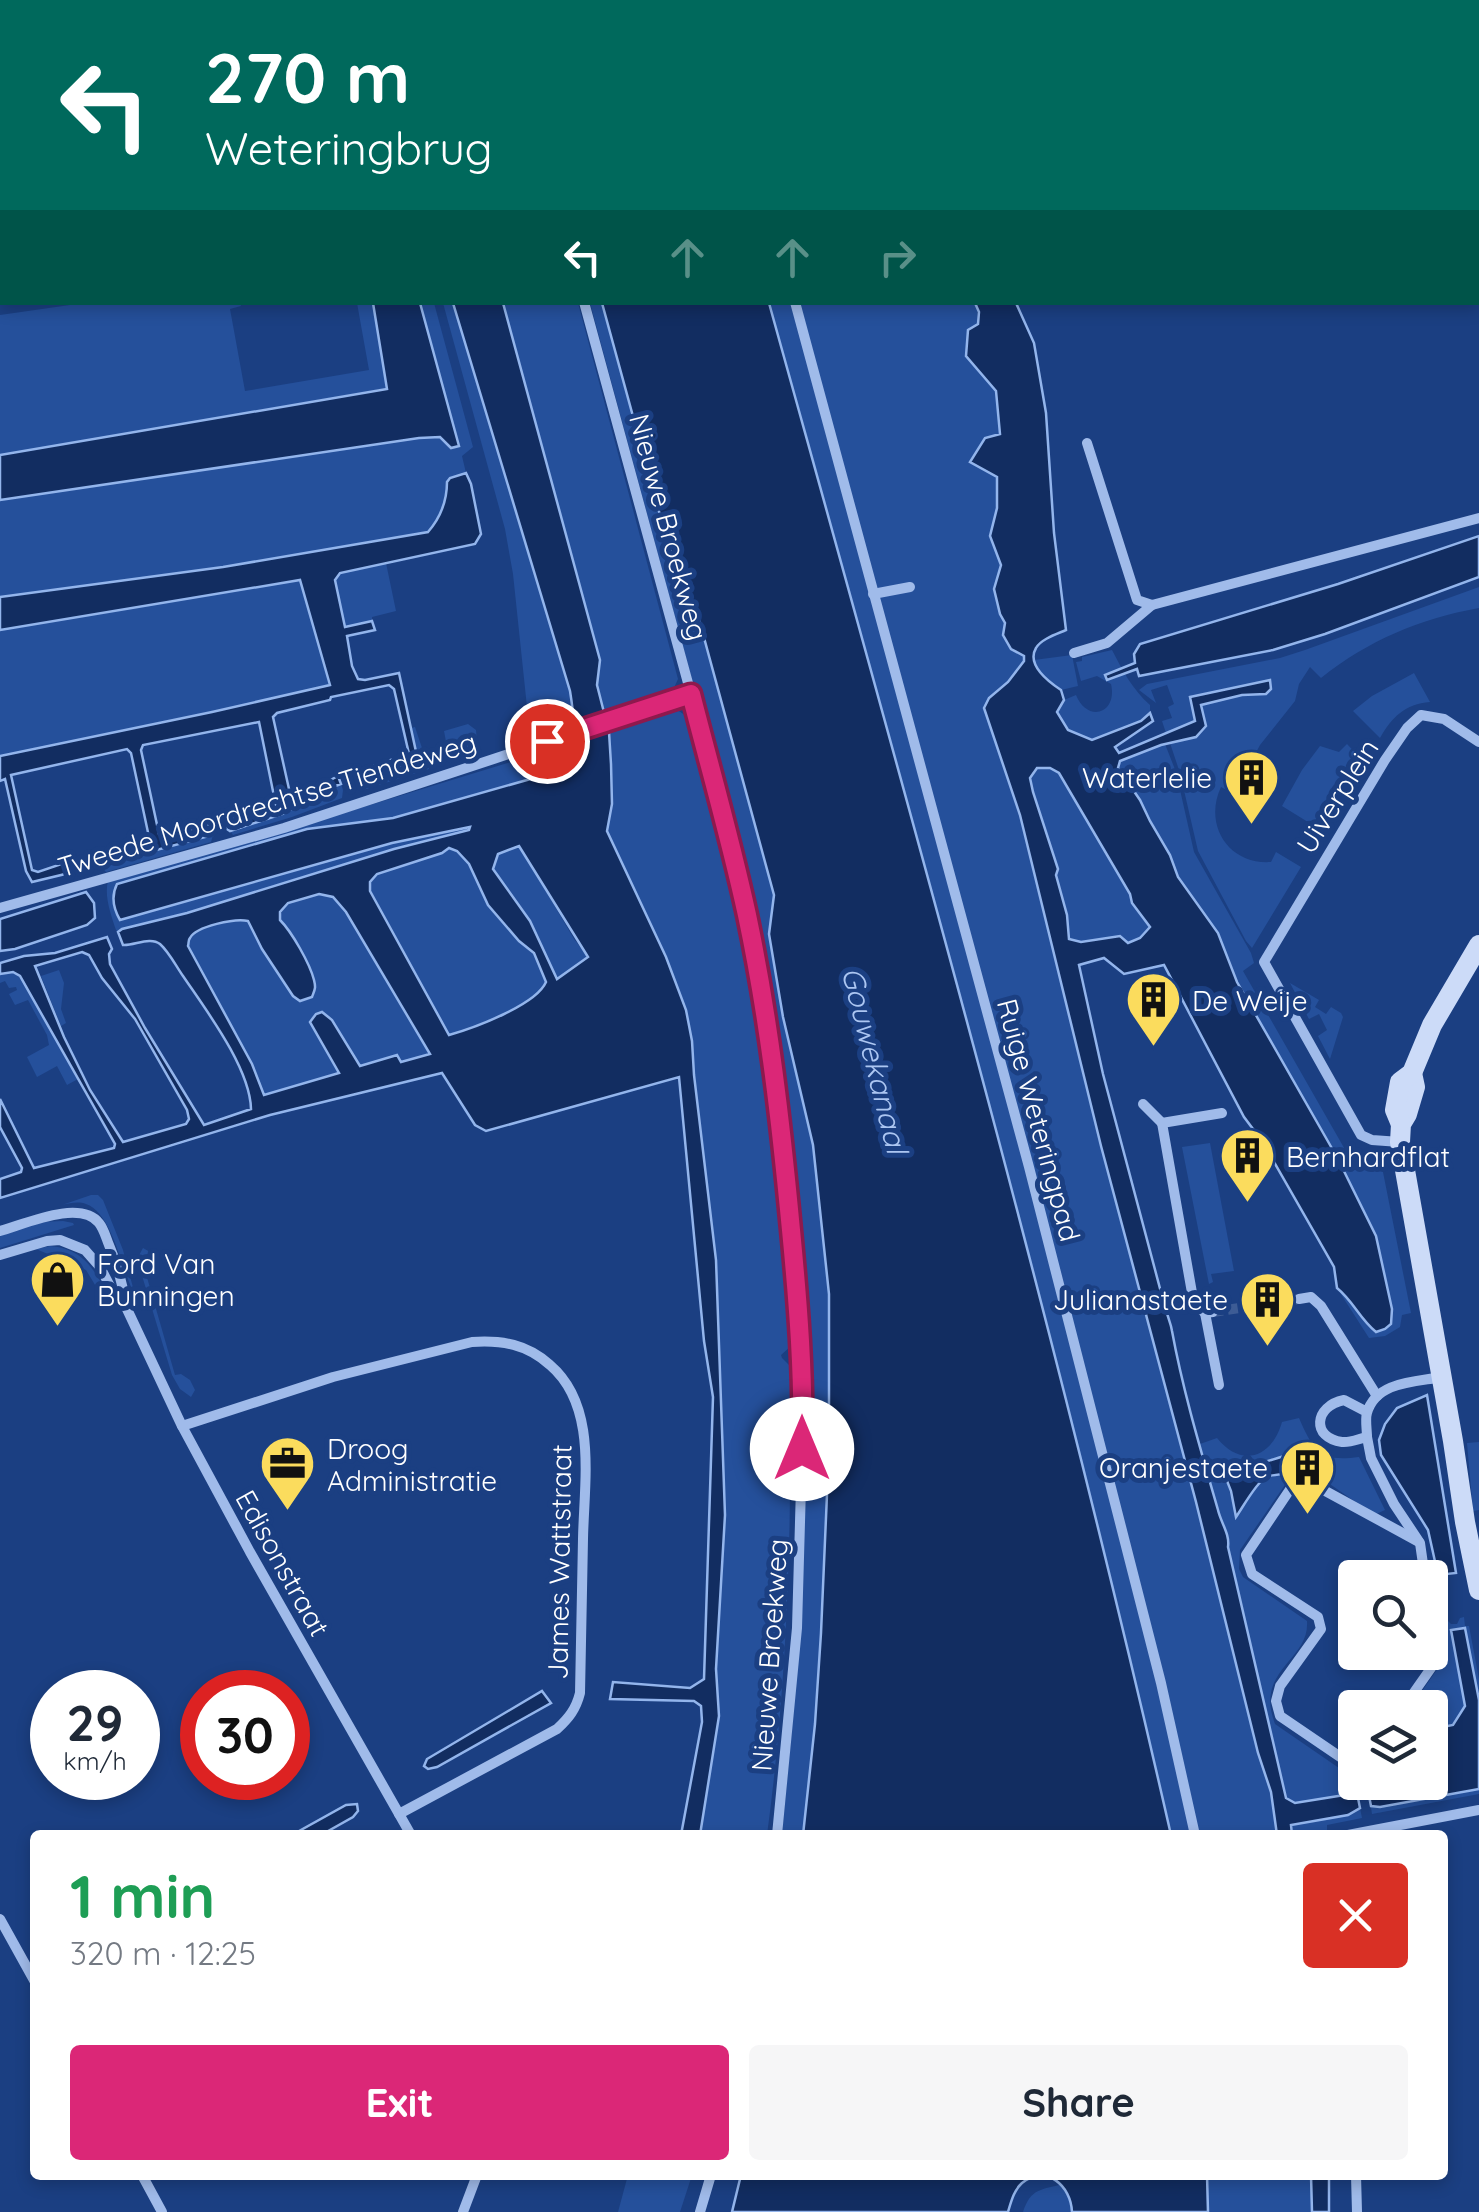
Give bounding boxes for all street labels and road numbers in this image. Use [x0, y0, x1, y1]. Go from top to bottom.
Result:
street label: Nieuwe Broekweg [622, 410, 716, 644]
street label: Tweede Moordrechtse Tiendeweg [54, 724, 480, 884]
street label: Uiverplein [1288, 732, 1386, 860]
street label: Ruige Weteringpad [990, 995, 1088, 1245]
street label: James Wattstraat [539, 1444, 579, 1680]
street label: Edisonstraat [228, 1484, 338, 1642]
street label: Nieuwe Broekweg [743, 1538, 795, 1772]

